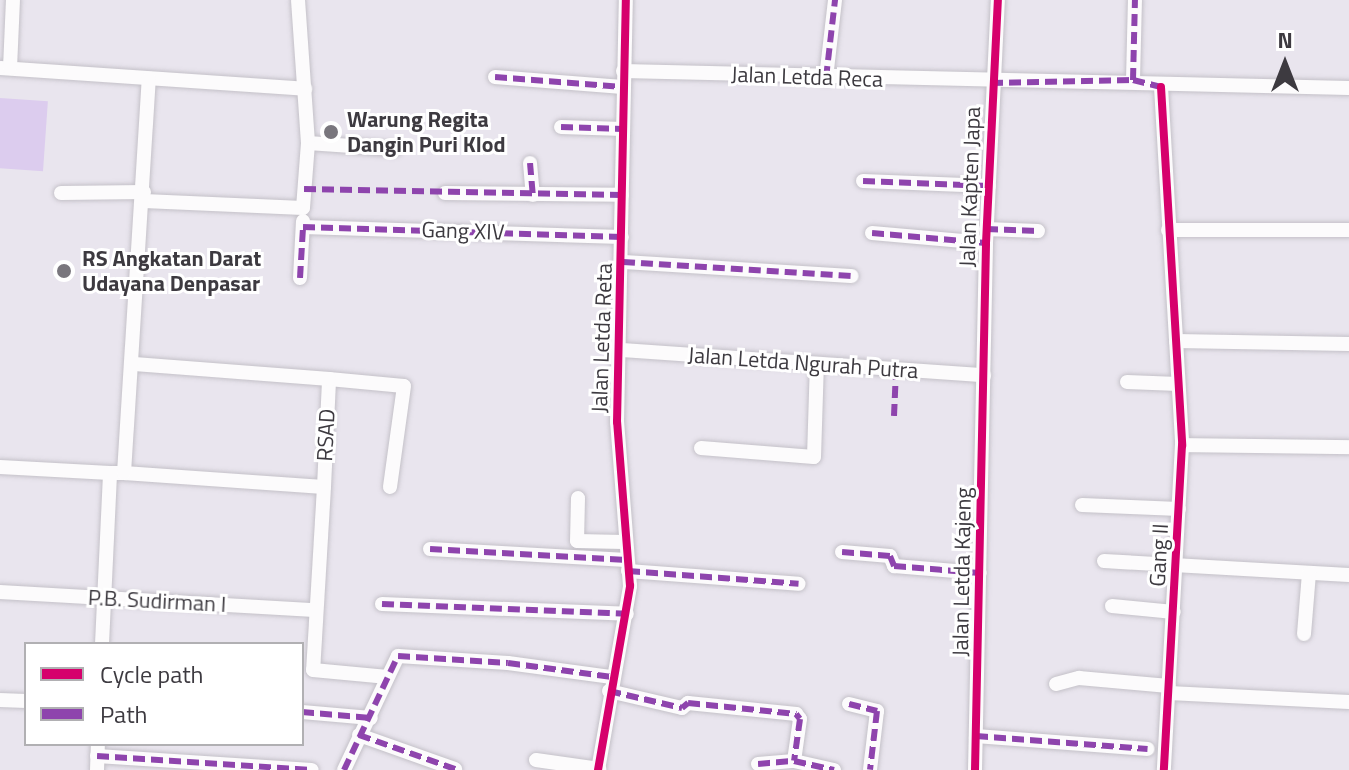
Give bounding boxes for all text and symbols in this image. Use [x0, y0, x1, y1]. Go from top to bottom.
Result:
text: N [1277, 23, 1293, 57]
north arrow [1245, 24, 1325, 104]
street label: Jalan Letda Reca [731, 61, 883, 93]
place label: Warung Regita Dangin Puri Klod [347, 106, 505, 158]
street label: Jalan Kapten Japa [954, 106, 986, 268]
marker: Warung Regita Dangin Puri Klod [322, 123, 340, 141]
street label: Gang XIV [421, 216, 505, 246]
place label: RS Angkatan Darat Udayana Denpasar [82, 245, 261, 296]
marker: RS Angkatan Darat Udayana Denpasar [53, 260, 75, 282]
street label: Jalan Letda Reta [586, 263, 618, 413]
street label: Jalan Letda Ngurah Putra [687, 342, 919, 384]
street label: RSAD [311, 408, 341, 462]
street label: Jalan Letda Kajeng [947, 487, 977, 657]
street label: Gang II [1144, 523, 1174, 587]
street label: P.B. Sudirman I [87, 584, 227, 618]
legend [24, 642, 304, 746]
text: Cycle path [100, 656, 203, 692]
text: Path [100, 696, 147, 732]

